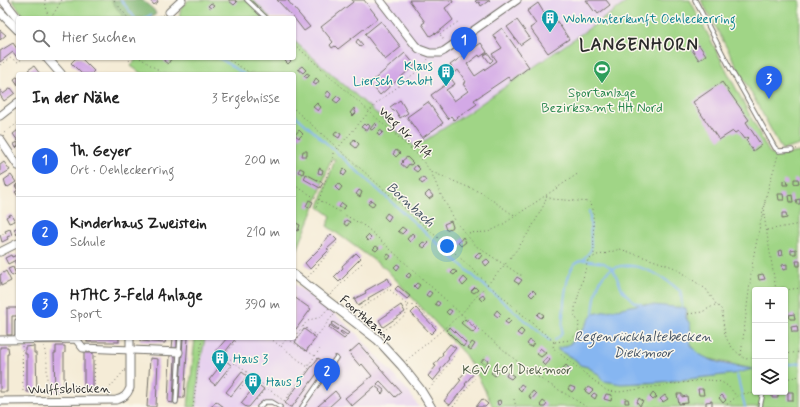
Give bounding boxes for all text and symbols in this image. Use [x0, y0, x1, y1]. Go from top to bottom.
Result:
building icon: Wohnunterkunft Oehleckerring [540, 8, 560, 33]
place label: Wohnunterkunft Oehleckerring [563, 11, 736, 30]
search box [16, 16, 296, 60]
icon: search [30, 27, 52, 49]
pin: 1 [451, 27, 477, 60]
text: Hier suchen [62, 28, 136, 48]
district label: LANGENHORN [579, 34, 699, 56]
place label: Klaus Liersch GmbH [353, 58, 433, 90]
sports icon: Sportanlage Bezirksamt HH Nord [592, 59, 612, 84]
building icon: Klaus Liersch GmbH [436, 62, 456, 87]
pin: 3 [756, 66, 782, 99]
place label: Sportanlage Bezirksamt HH Nord [541, 85, 663, 117]
text: In der Nähe [32, 87, 120, 109]
text: 3 Ergebnisse [212, 90, 280, 107]
street label: Weg Nr. 414 [373, 103, 436, 165]
text: Th. Geyer [70, 142, 131, 162]
text: 1 [42, 152, 48, 169]
text: 200 m [245, 152, 280, 169]
text: Ort · Oehleckerring [70, 162, 174, 179]
water label: Bornbach [382, 178, 438, 231]
text: Kinderhaus Zweistein [70, 214, 207, 234]
text: 2 [42, 224, 48, 241]
text: 210 m [246, 224, 280, 241]
text: Schule [70, 234, 106, 251]
your location [437, 236, 457, 256]
text: HTHC 3-Feld Anlage [70, 286, 203, 306]
map controls [752, 287, 788, 395]
button: + [752, 287, 788, 323]
street label: Foorthkamp [336, 292, 396, 346]
text: 3 [42, 296, 48, 313]
text: 390 m [245, 296, 280, 313]
text: Sport [70, 306, 102, 323]
button: − [752, 323, 788, 359]
water label: Regenrückhaltebecken Diekmoor [574, 328, 712, 362]
building icon: Haus 3 [210, 348, 230, 373]
place label: Haus 3 [233, 351, 268, 368]
pin: 2 [314, 358, 340, 391]
button: layers [752, 359, 788, 395]
park label: KGV 401 Diekmoor [462, 362, 572, 379]
building icon: Haus 5 [243, 371, 263, 396]
place label: Haus 5 [266, 374, 303, 391]
street label: Wulffsblöcken [28, 380, 110, 399]

